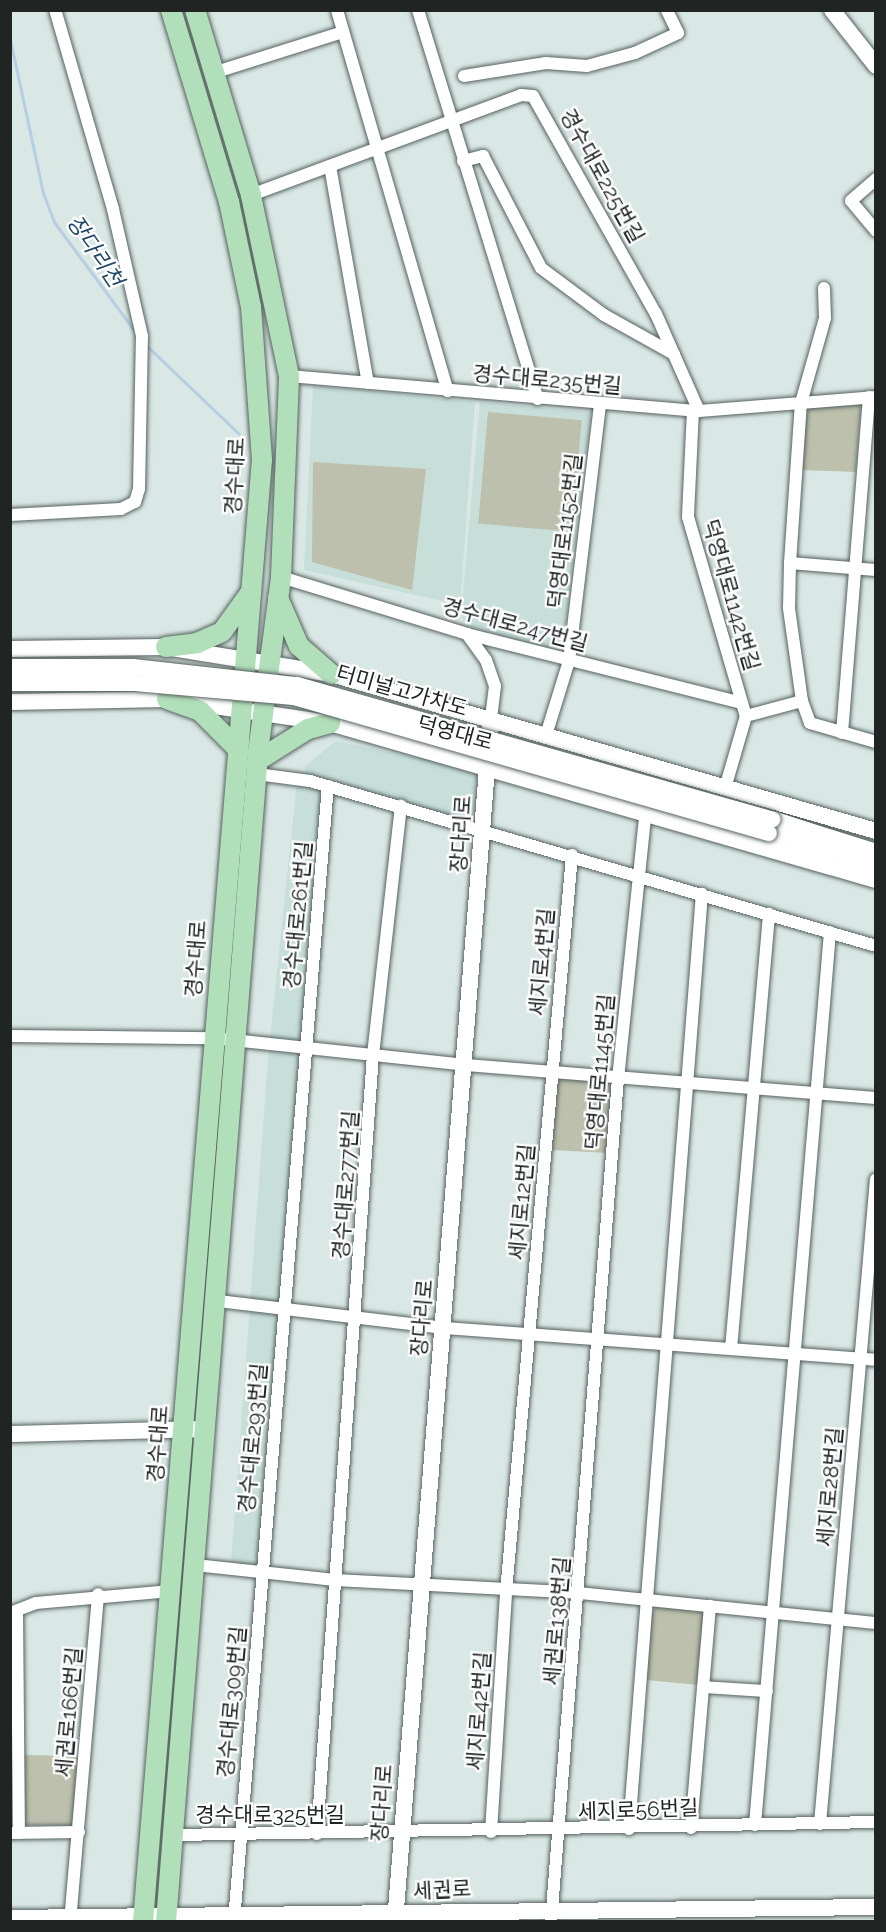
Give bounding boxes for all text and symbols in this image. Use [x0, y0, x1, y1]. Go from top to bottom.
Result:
street label: 경수대로225번길 [555, 105, 649, 247]
water label: 장다리천 [61, 210, 129, 292]
street label: 경수대로235번길 [471, 361, 623, 399]
street label: 경수대로 [220, 437, 250, 515]
street label: 덕영대로1152번길 [543, 452, 587, 610]
street label: 덕영대로1142번길 [697, 516, 765, 674]
street label: 경수대로247번길 [440, 593, 590, 657]
street label: 터미널고가차도 [334, 660, 470, 722]
street label: 덕영대로 [414, 711, 496, 755]
street label: 장다리로 [446, 795, 476, 873]
street label: 경수대로261번길 [279, 840, 317, 990]
street label: 세지로4번길 [525, 907, 559, 1017]
street label: 경수대로 [181, 920, 211, 998]
street label: 덕영대로1145번길 [581, 993, 619, 1151]
street label: 경수대로277번길 [328, 1110, 364, 1260]
street label: 세지로12번길 [504, 1143, 540, 1261]
street label: 장다리로 [406, 1278, 438, 1358]
street label: 경수대로293번길 [234, 1362, 272, 1514]
street label: 경수대로 [143, 1405, 173, 1483]
street label: 세지로28번길 [812, 1426, 848, 1548]
street label: 세권로138번길 [539, 1556, 575, 1686]
street label: 경수대로309번길 [213, 1625, 251, 1779]
street label: 세권로166번길 [51, 1646, 87, 1778]
street label: 세지로42번길 [462, 1651, 496, 1771]
street label: 장다리로 [367, 1764, 397, 1842]
street label: 세지로56번길 [577, 1795, 699, 1825]
street label: 경수대로325번길 [195, 1802, 345, 1828]
street label: 세권로 [412, 1876, 472, 1904]

